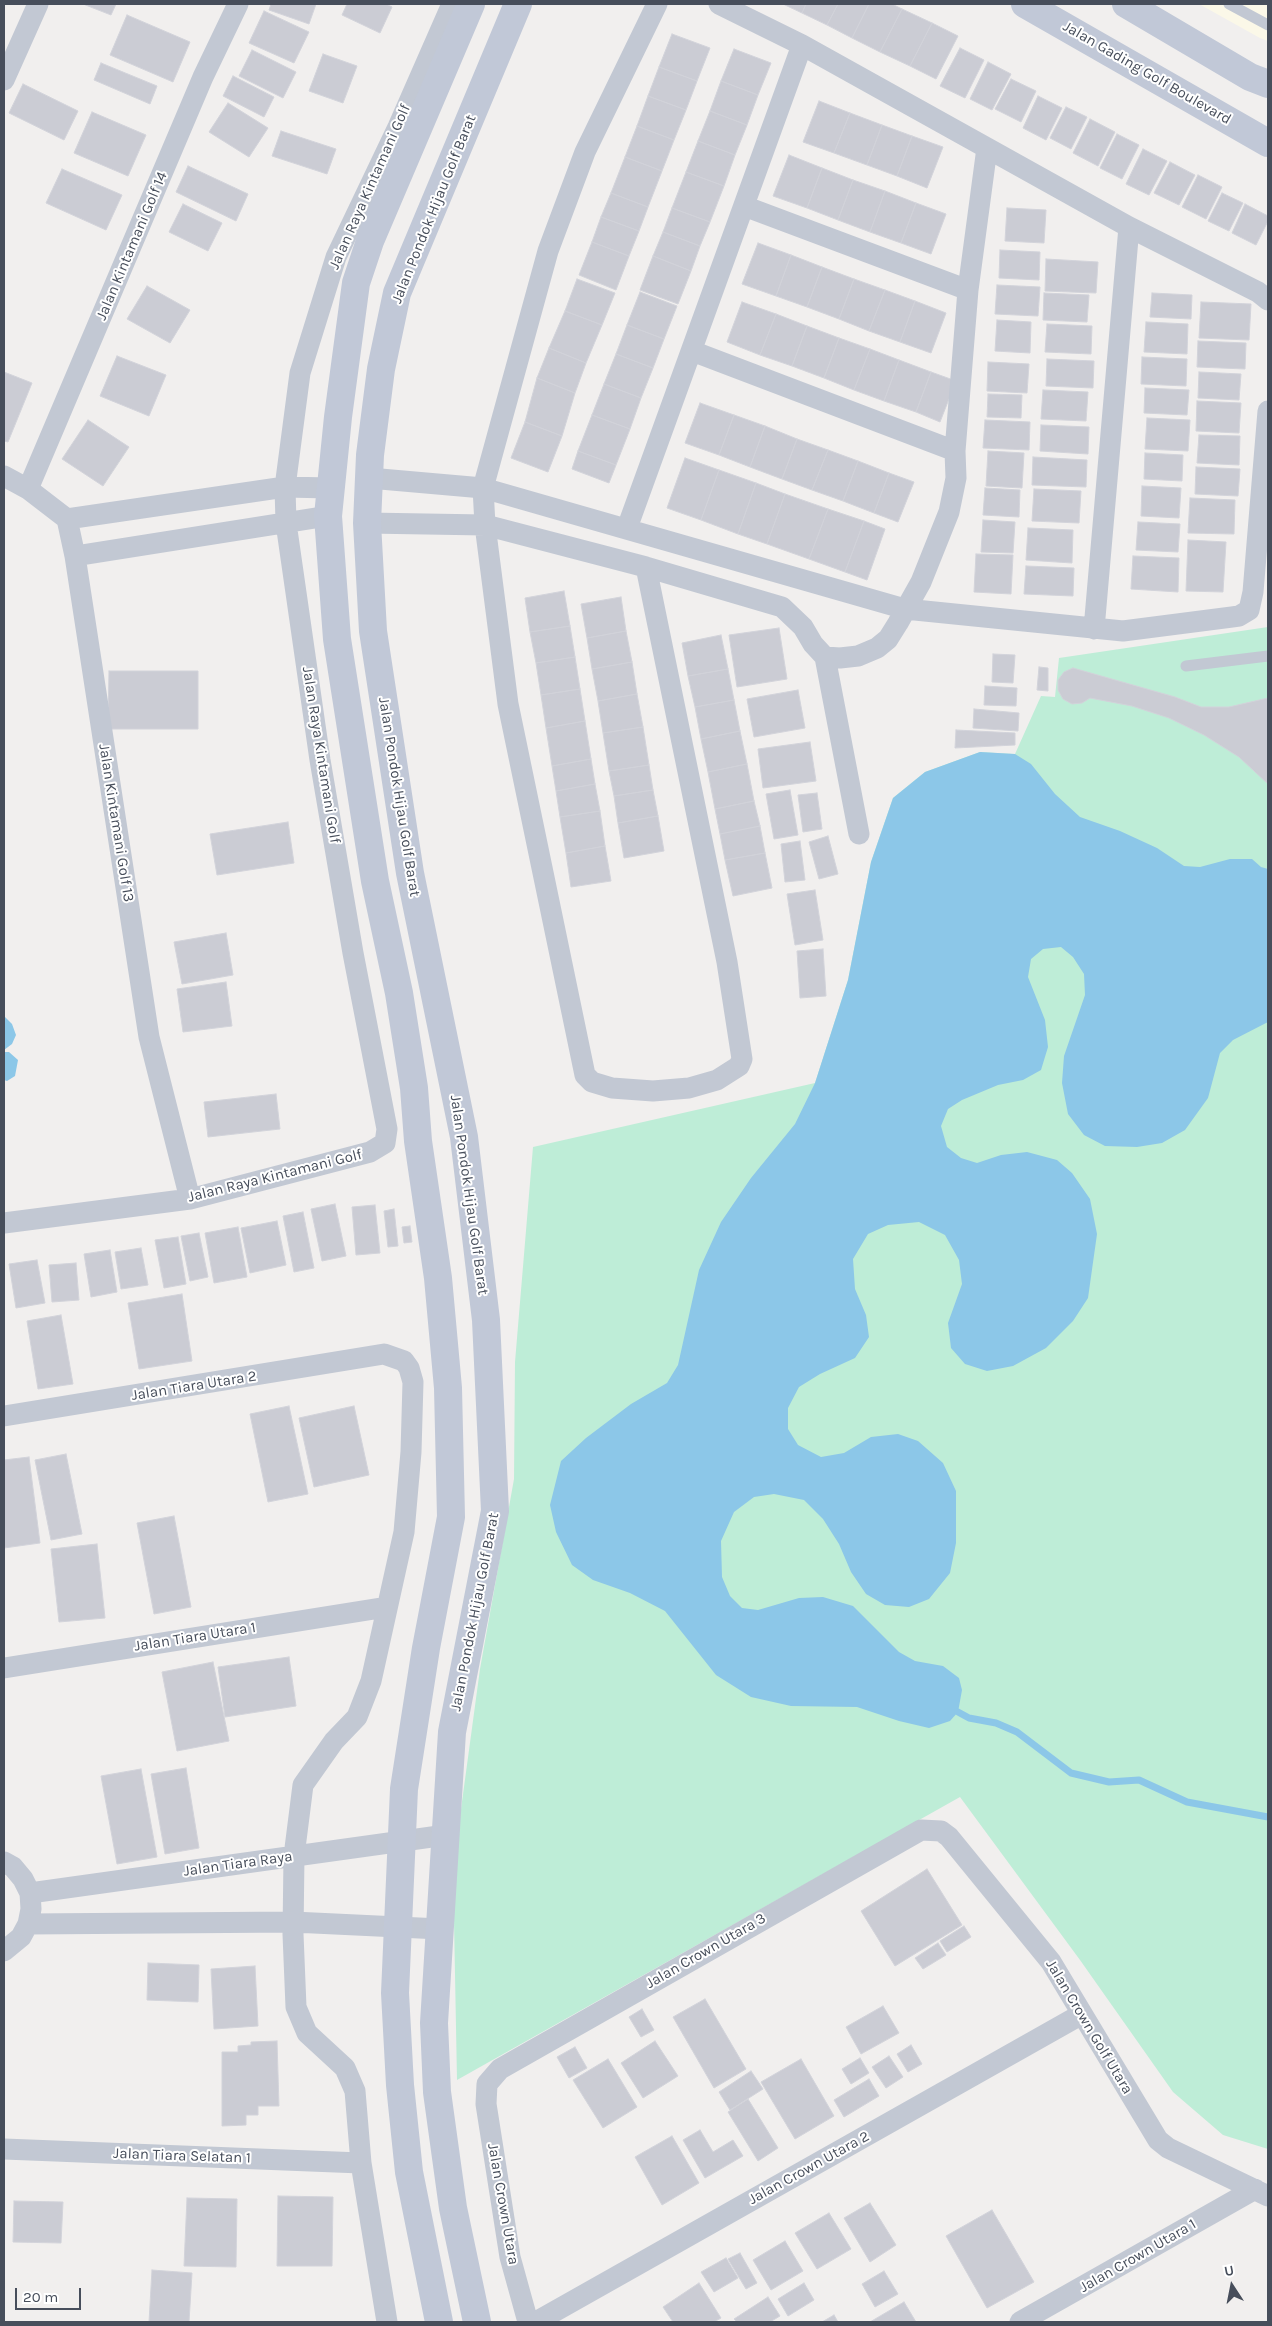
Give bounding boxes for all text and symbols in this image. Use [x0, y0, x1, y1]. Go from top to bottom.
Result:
street label: Jalan Gading Golf Boulevard [1060, 17, 1234, 129]
street label: Jalan Raya Kintamani Golf [325, 102, 415, 272]
street label: Jalan Pondok Hijau Golf Barat [388, 112, 480, 306]
street label: Jalan Kintamani Golf 14 [93, 169, 171, 323]
street label: Jalan Raya Kintamani Golf [298, 665, 344, 845]
street label: Jalan Pondok Hijau Golf Barat [374, 696, 424, 898]
street label: Jalan Kintamani Golf 13 [95, 743, 137, 903]
street label: Jalan Pondok Hijau Golf Barat [446, 1094, 492, 1296]
street label: Jalan Raya Kintamani Golf [186, 1146, 364, 1206]
street label: Jalan Tiara Utara 2 [130, 1367, 258, 1405]
street label: Jalan Pondok Hijau Golf Barat [447, 1511, 503, 1713]
street label: Jalan Tiara Utara 1 [133, 1619, 257, 1655]
street label: Jalan Tiara Raya [183, 1847, 293, 1881]
street label: Jalan Crown Utara 3 [643, 1909, 769, 1993]
street label: Jalan Crown Golf Utara [1042, 1956, 1136, 2098]
street label: Jalan Crown Utara 2 [745, 2127, 873, 2209]
street label: Jalan Crown Utara [483, 2142, 523, 2266]
street label: Jalan Tiara Selatan 1 [113, 2145, 251, 2167]
street label: Jalan Crown Utara 1 [1077, 2215, 1199, 2297]
north arrow [1207, 2261, 1257, 2311]
text: U [1223, 2262, 1235, 2280]
scale bar [18, 2278, 84, 2310]
text: 20 m [23, 2288, 58, 2306]

